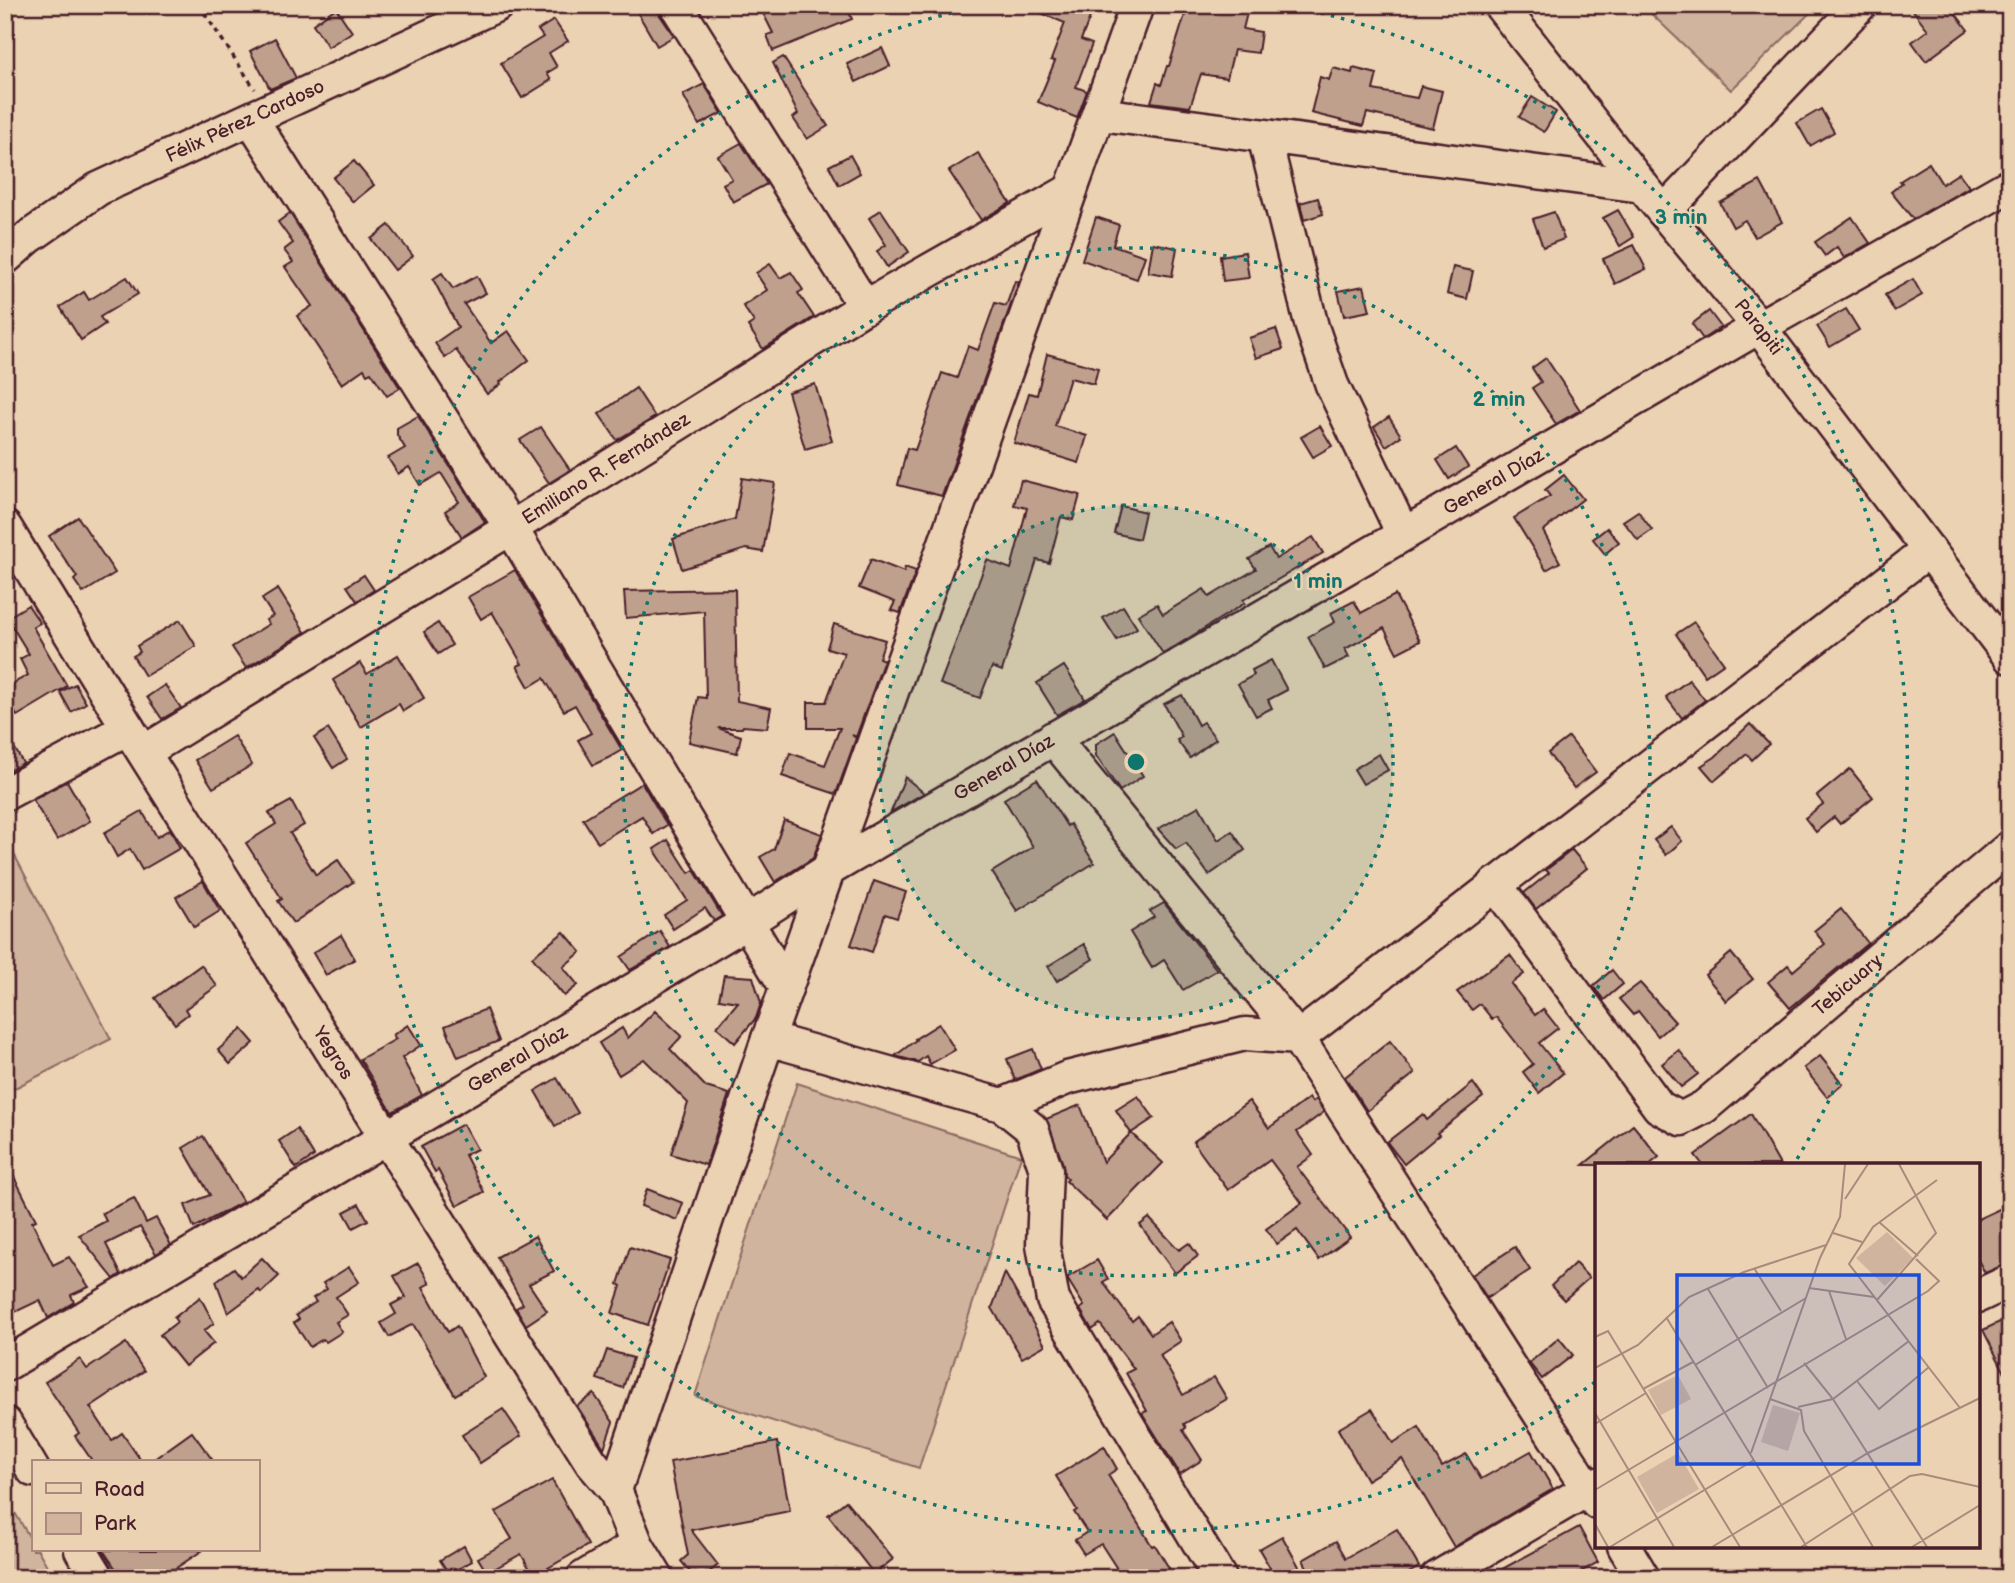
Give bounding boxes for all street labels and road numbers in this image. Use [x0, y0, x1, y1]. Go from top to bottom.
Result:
street label: Félix Pérez Cardoso [162, 75, 328, 168]
street label: Parapiti [1729, 294, 1788, 360]
street label: Emiliano R. Fernández [518, 407, 695, 530]
street label: General Díaz [1439, 443, 1549, 520]
street label: General Díaz [950, 729, 1059, 806]
street label: Tebicuary [1808, 949, 1887, 1021]
street label: General Díaz [463, 1020, 573, 1098]
street label: Yegros [307, 1021, 358, 1084]

